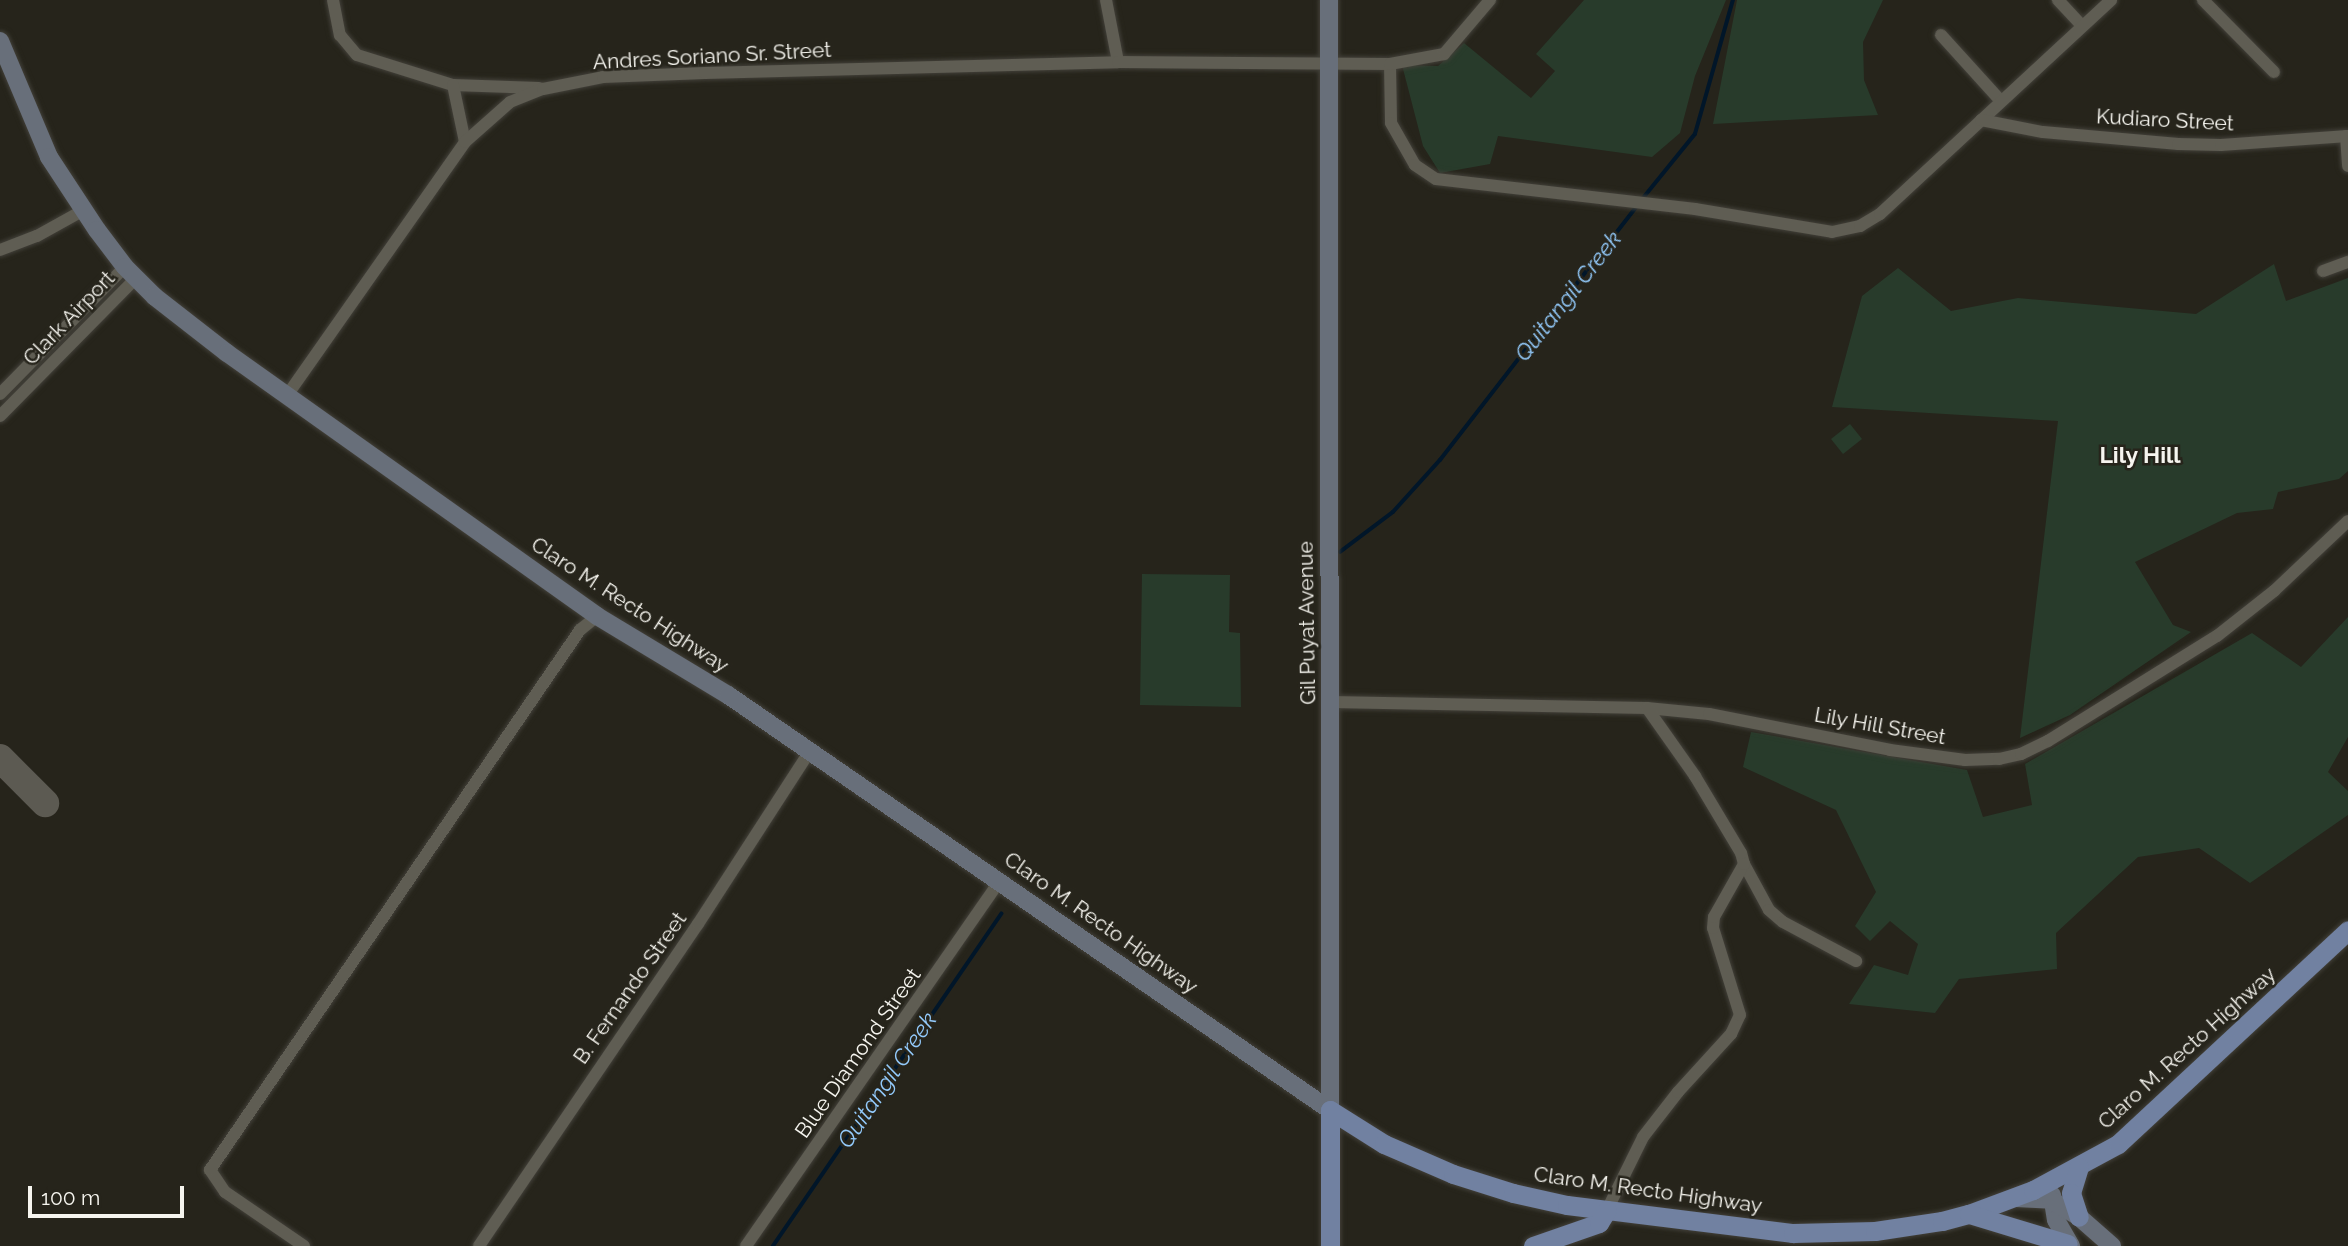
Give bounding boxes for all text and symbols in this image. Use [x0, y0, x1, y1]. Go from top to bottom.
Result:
street label: Andres Soriano Sr. Street [592, 37, 832, 75]
street label: Kudiaro Street [2096, 104, 2234, 136]
water label: Quitangil Creek [1508, 225, 1628, 367]
street label: Clark Airport [18, 266, 120, 370]
district label: Lily Hill [2099, 441, 2181, 469]
street label: Claro M. Recto Highway [527, 532, 733, 678]
street label: Gil Puyat Avenue [1293, 540, 1321, 706]
street label: Lily Hill Street [1812, 702, 1948, 750]
street label: Claro M. Recto Highway [999, 847, 1203, 999]
street label: B. Fernando Street [568, 907, 692, 1069]
street label: Claro M. Recto Highway [2093, 962, 2281, 1134]
street label: Blue Diamond Street [790, 963, 926, 1143]
water label: Quitangil Creek [831, 1007, 943, 1153]
street label: Claro M. Recto Highway [1532, 1161, 1764, 1219]
scale bar [32, 1172, 187, 1216]
text: 100 m [41, 1185, 100, 1210]

